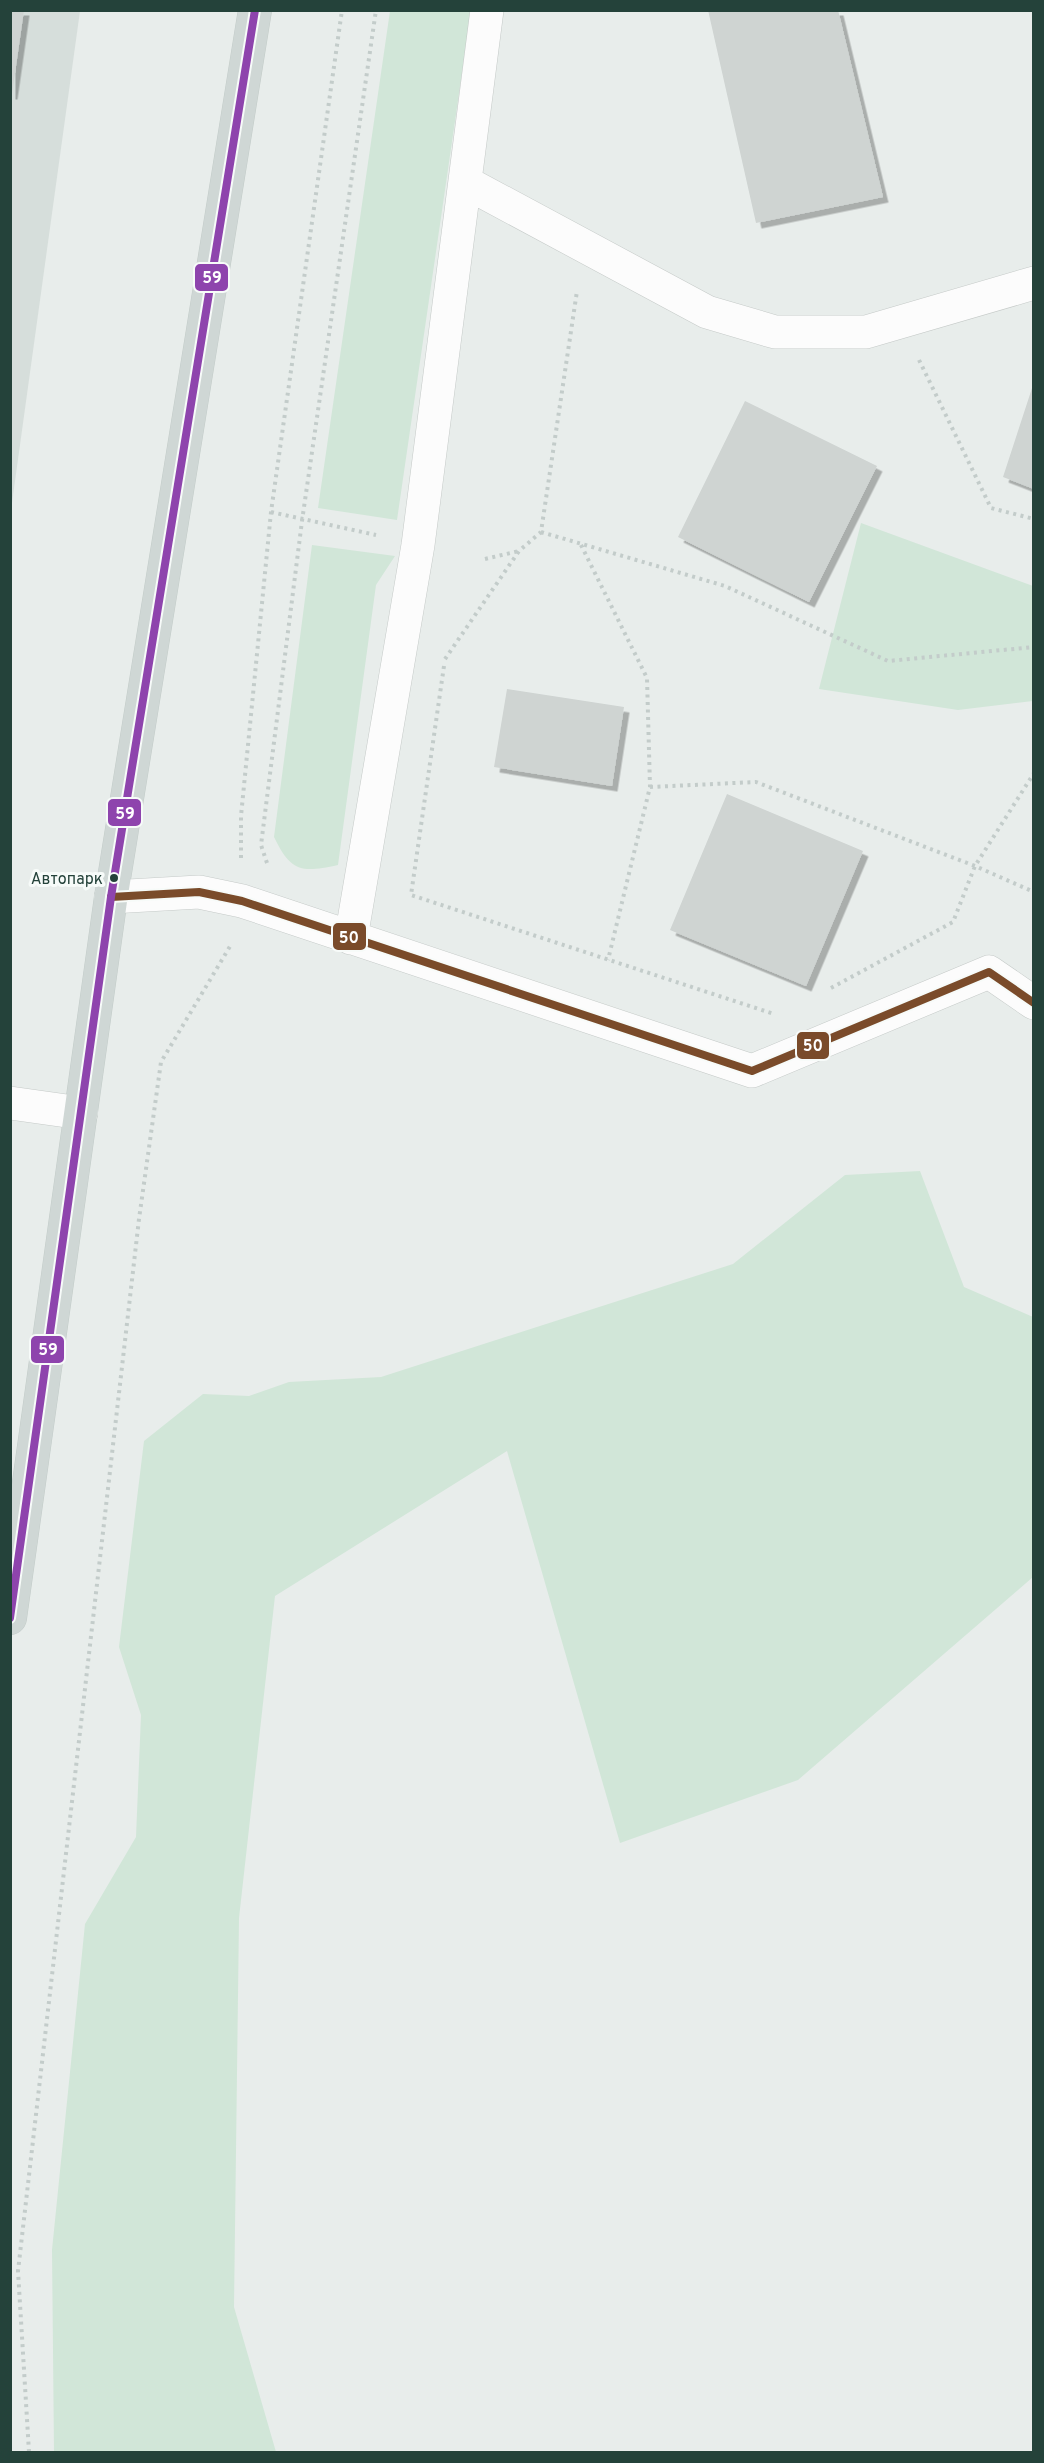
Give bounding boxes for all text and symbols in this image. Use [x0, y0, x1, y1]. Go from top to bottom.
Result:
line badge: 59 [194, 263, 229, 292]
text: 59 [202, 269, 222, 289]
line badge: 59 [107, 798, 142, 827]
text: 59 [115, 805, 135, 825]
place label: Автопарк [31, 870, 103, 890]
marker: Автопарк [108, 872, 120, 884]
line badge: 50 [332, 922, 367, 951]
text: 50 [339, 929, 359, 949]
line badge: 50 [796, 1031, 830, 1060]
text: 50 [803, 1037, 823, 1057]
line badge: 59 [30, 1335, 65, 1364]
text: 59 [38, 1341, 58, 1361]

